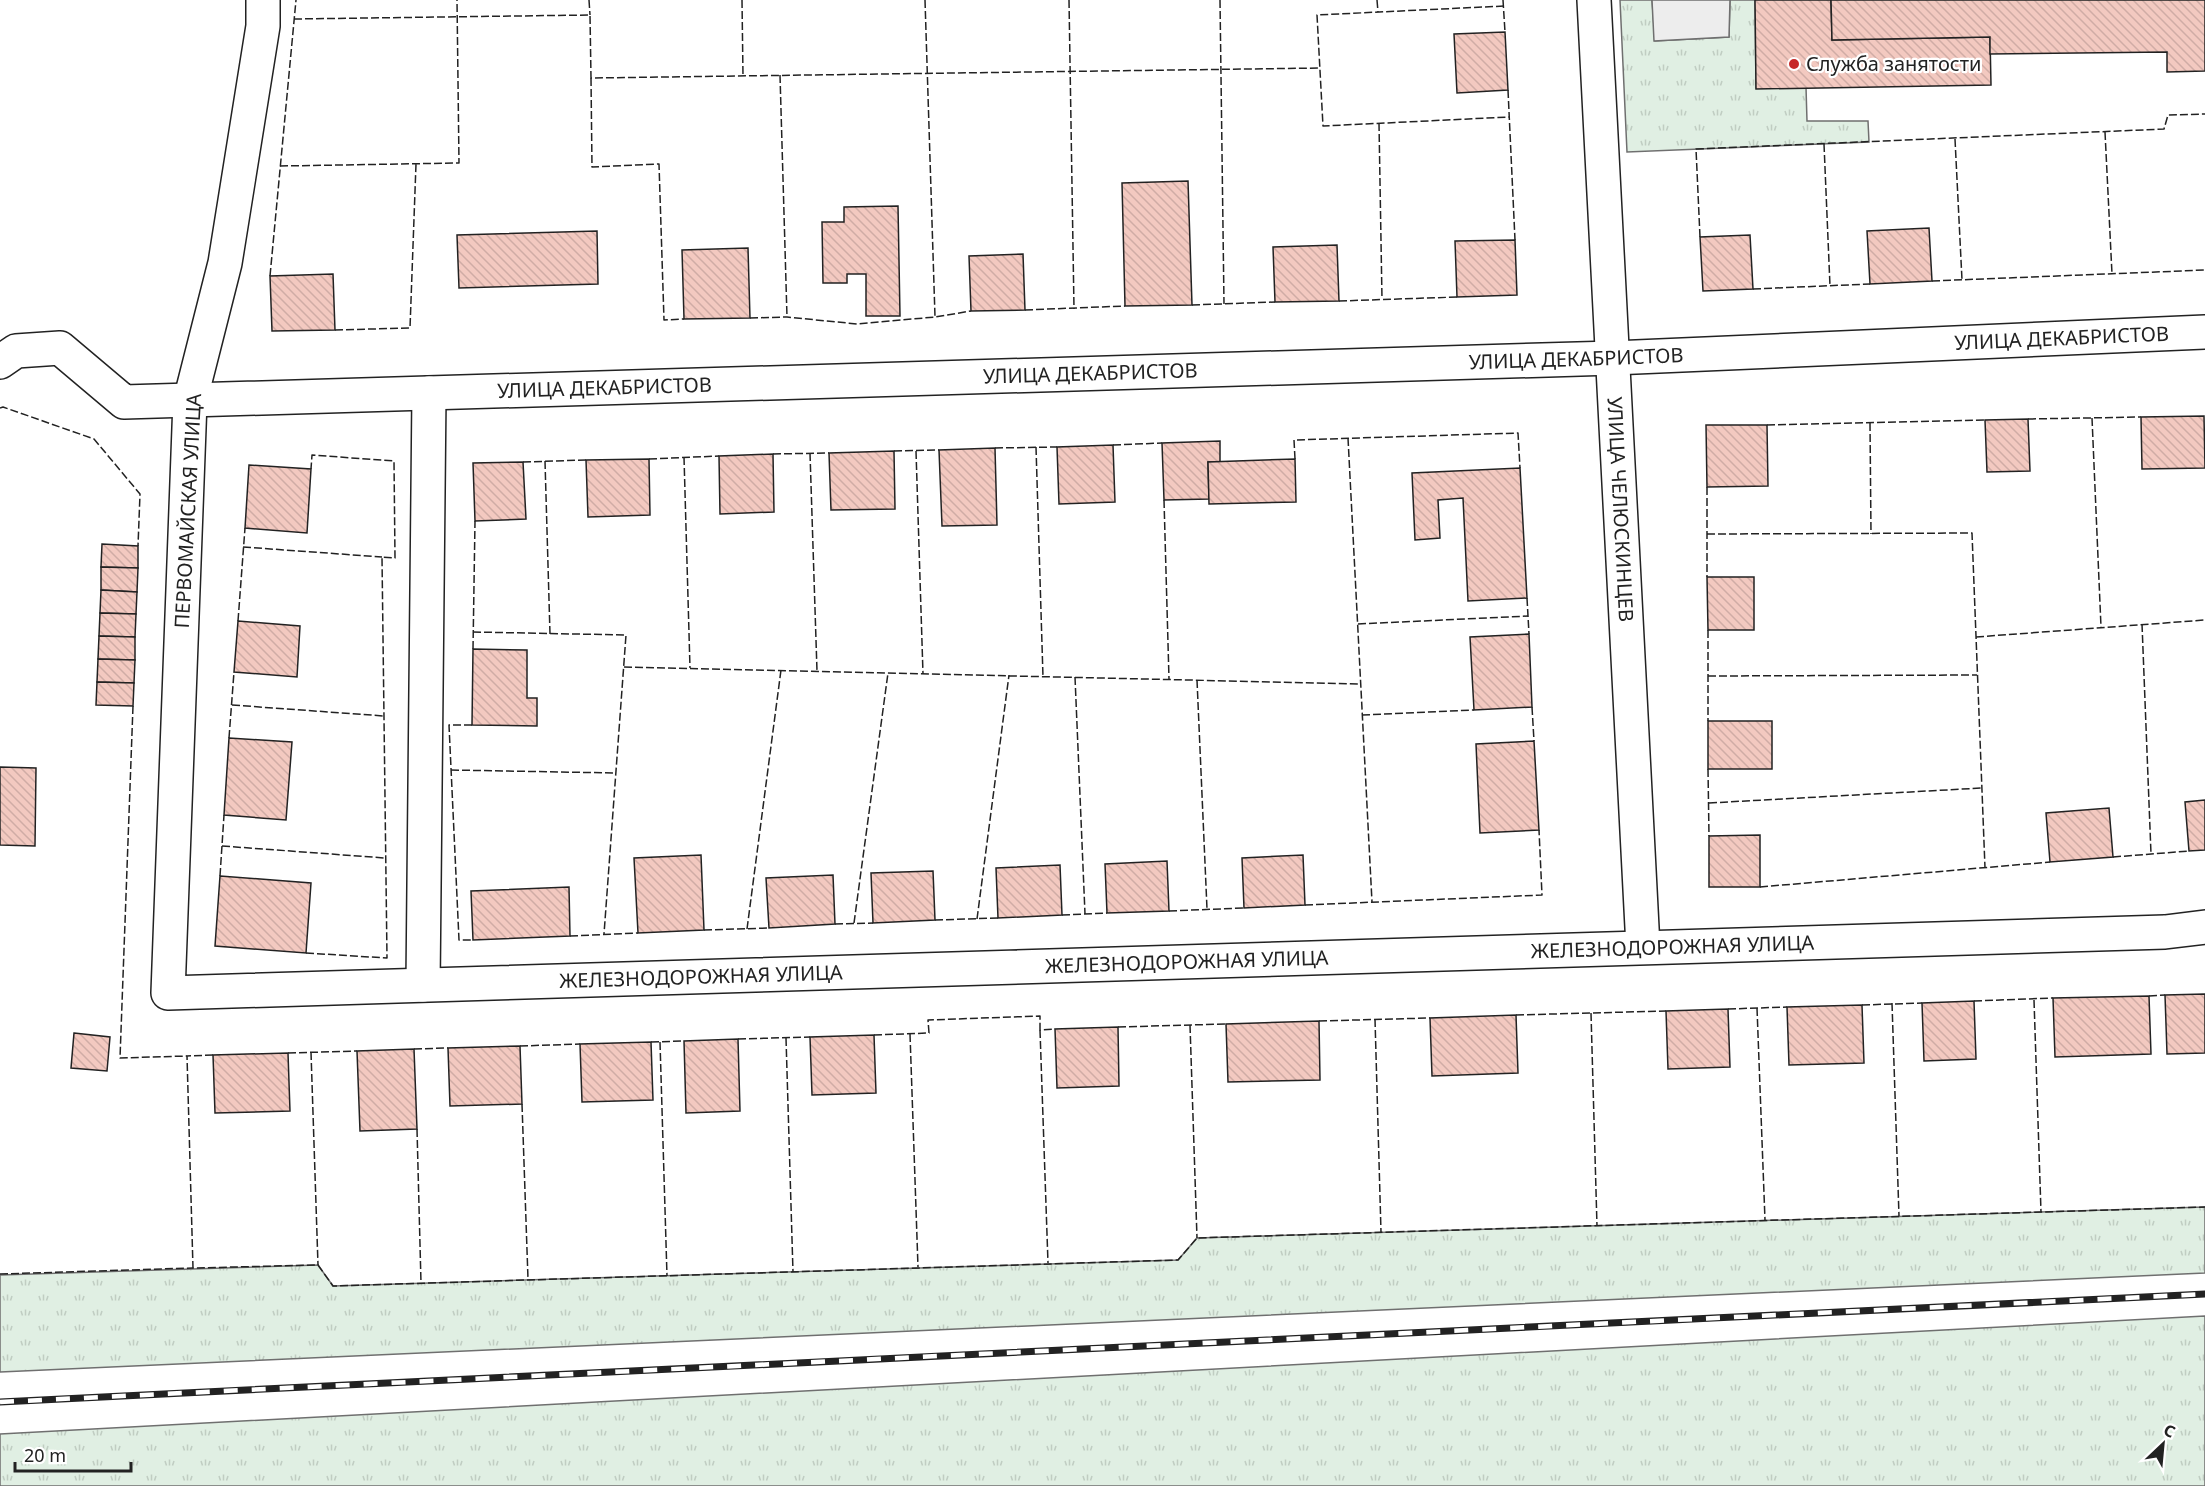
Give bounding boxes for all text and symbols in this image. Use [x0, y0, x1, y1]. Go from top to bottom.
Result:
place label: Служба занятости [1806, 50, 1981, 77]
marker: Служба занятости [1787, 57, 1801, 71]
street label: УЛИЦА ДЕКАБРИСТОВ [1954, 320, 2169, 356]
street label: УЛИЦА ДЕКАБРИСТОВ [1468, 341, 1684, 375]
street label: УЛИЦА ДЕКАБРИСТОВ [983, 356, 1198, 390]
street label: УЛИЦА ДЕКАБРИСТОВ [497, 371, 712, 404]
street label: ПЕРВОМАЙСКАЯ УЛИЦА [168, 393, 207, 629]
street label: УЛИЦА ЧЕЛЮСКИНЦЕВ [1602, 396, 1640, 622]
street label: ЖЕЛЕЗНОДОРОЖНАЯ УЛИЦА [1530, 929, 1815, 964]
street label: ЖЕЛЕЗНОДОРОЖНАЯ УЛИЦА [1045, 944, 1329, 979]
street label: ЖЕЛЕЗНОДОРОЖНАЯ УЛИЦА [559, 958, 843, 994]
north arrow [2133, 1414, 2193, 1474]
text: С [2160, 1418, 2179, 1443]
scale bar [15, 1435, 130, 1473]
text: 20 m [24, 1443, 66, 1467]

